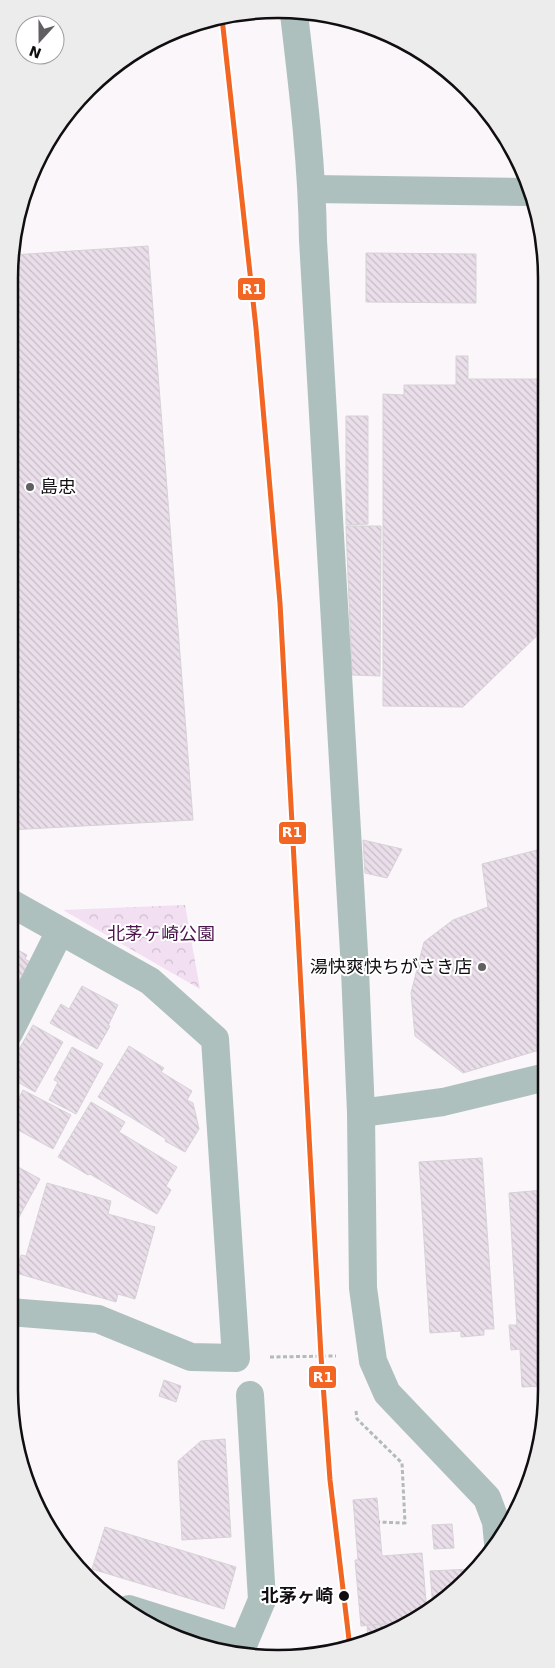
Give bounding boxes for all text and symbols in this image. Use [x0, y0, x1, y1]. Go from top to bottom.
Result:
north arrow [15, 15, 65, 65]
text: N [27, 43, 44, 62]
line badge: R1 [237, 277, 266, 301]
text: R1 [242, 281, 262, 297]
place label: 島忠 [40, 476, 76, 497]
marker: 島忠 [24, 481, 36, 493]
line badge: R1 [278, 821, 307, 845]
text: R1 [282, 824, 302, 840]
park label: 北茅ヶ崎公園 [107, 923, 215, 944]
place label: 湯快爽快ちがさき店 [310, 956, 472, 977]
marker: 湯快爽快ちがさき店 [476, 961, 488, 973]
line badge: R1 [308, 1365, 337, 1389]
text: R1 [313, 1369, 333, 1385]
place label: 北茅ヶ崎 [261, 1585, 333, 1606]
marker: 北茅ヶ崎 [337, 1589, 351, 1603]

